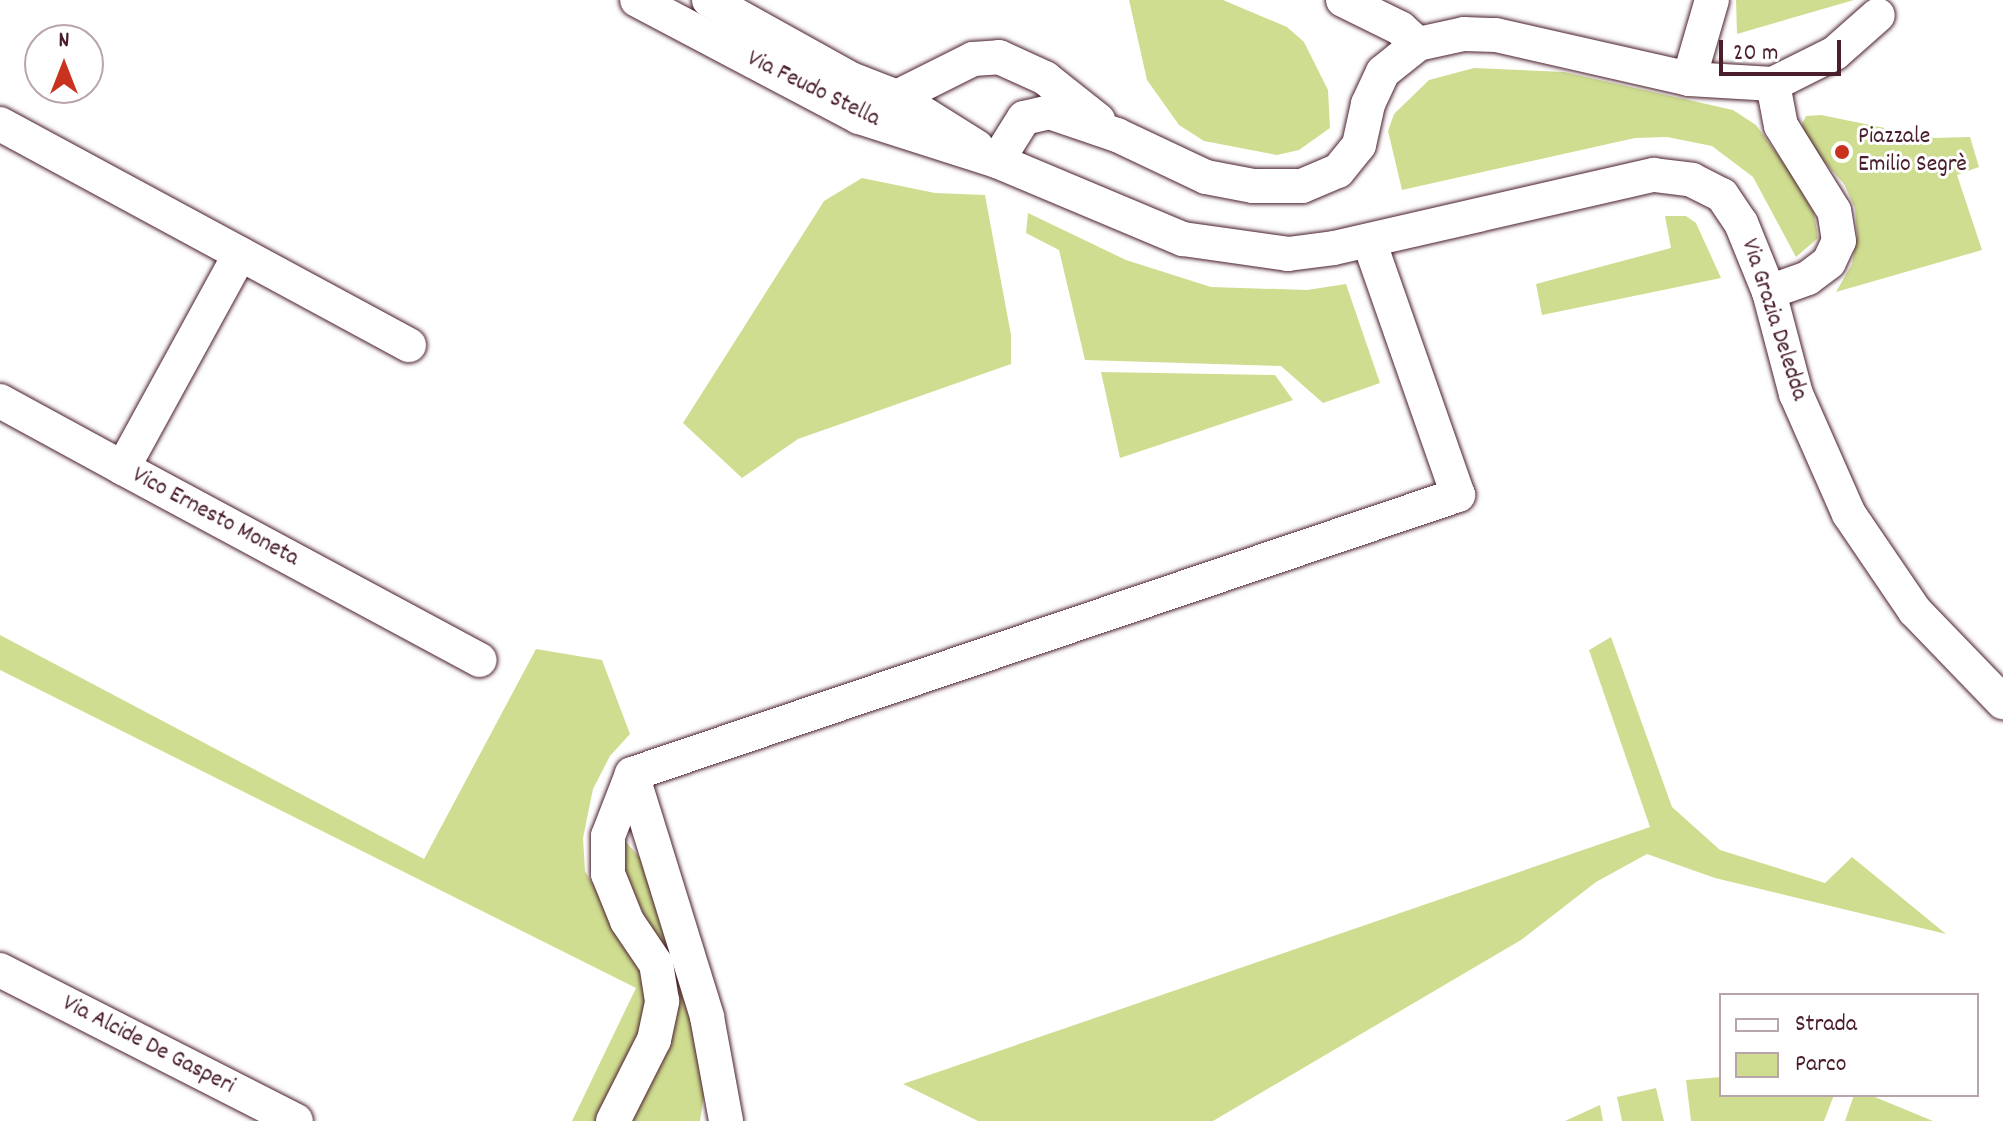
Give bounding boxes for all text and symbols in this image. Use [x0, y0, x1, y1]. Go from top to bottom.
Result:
north arrow [24, 24, 104, 104]
scale bar [1723, 24, 1845, 74]
text: N [59, 26, 69, 57]
text: 20 m [1733, 37, 1779, 71]
street label: Via Feudo Stella [742, 45, 884, 135]
place label: Piazzale Emilio Segrè [1858, 124, 1967, 180]
marker: Piazzale Emilio Segrè [1833, 143, 1851, 161]
street label: Via Grazia Deledda [1733, 236, 1813, 404]
street label: Vico Ernesto Moneta [127, 462, 303, 574]
street label: Via Alcide De Gasperi [57, 990, 239, 1102]
legend [1719, 993, 1979, 1097]
text: Strada [1795, 1008, 1857, 1042]
text: Parco [1795, 1048, 1846, 1082]

